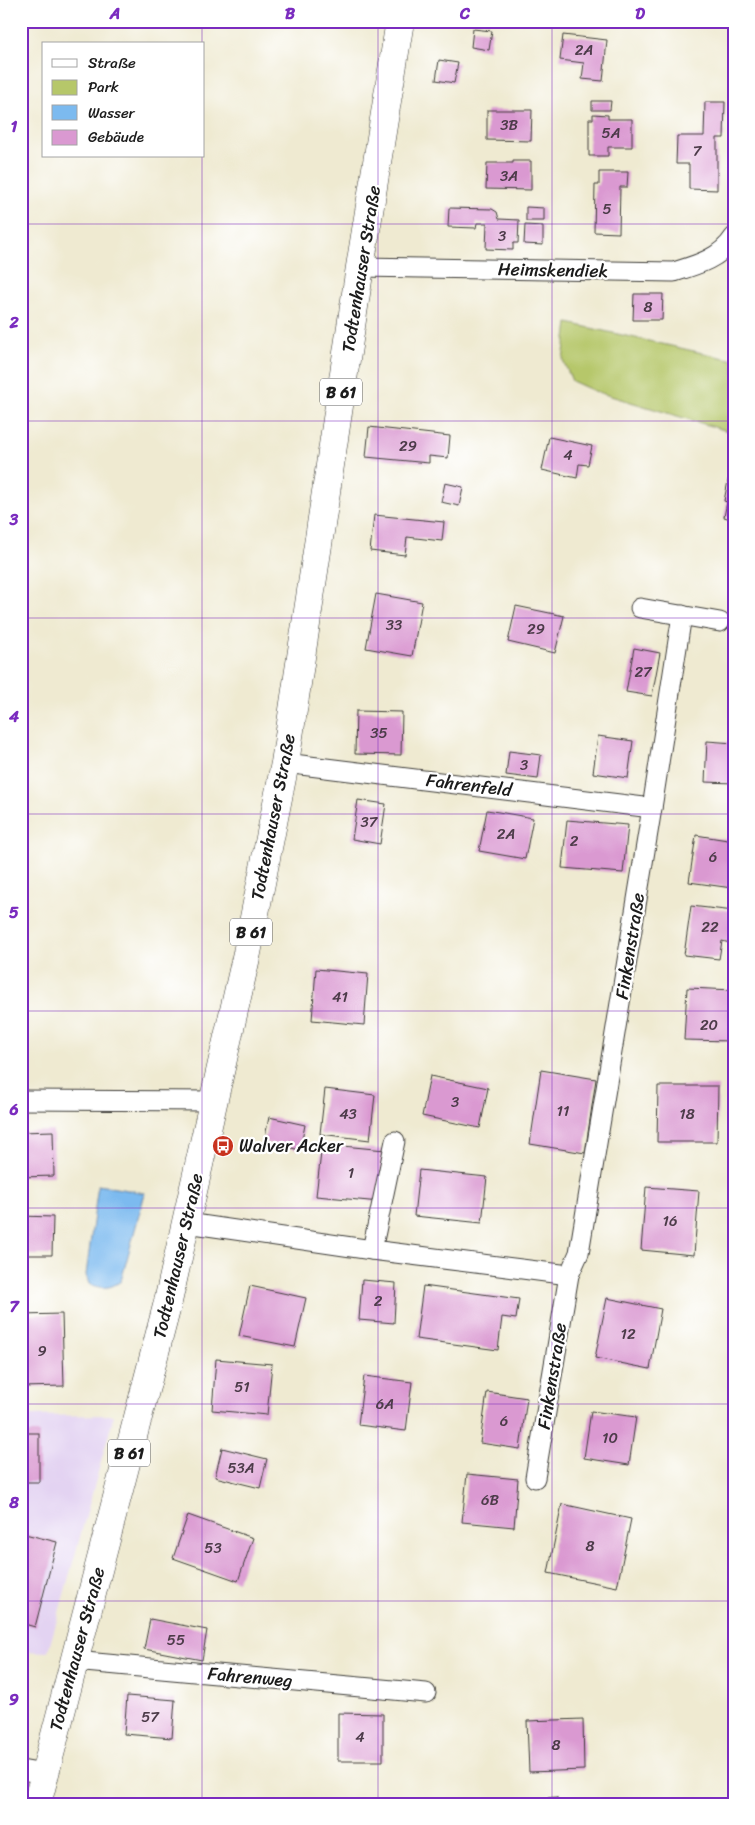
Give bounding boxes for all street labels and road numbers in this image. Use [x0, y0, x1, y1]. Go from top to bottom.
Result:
street label: Todtenhauser Straße [332, 183, 390, 355]
street label: Heimskendiek [498, 253, 608, 287]
road number: B 61 [320, 378, 362, 406]
street label: Todtenhauser Straße [241, 731, 305, 903]
street label: Fahrenfeld [424, 764, 515, 806]
street label: Finkenstraße [606, 891, 654, 1001]
road number: B 61 [230, 919, 272, 946]
street label: Todtenhauser Straße [143, 1170, 213, 1342]
street label: Finkenstraße [528, 1321, 576, 1431]
road number: B 61 [108, 1440, 150, 1466]
street label: Todtenhauser Straße [40, 1563, 114, 1735]
street label: Fahrenweg [206, 1657, 294, 1697]

